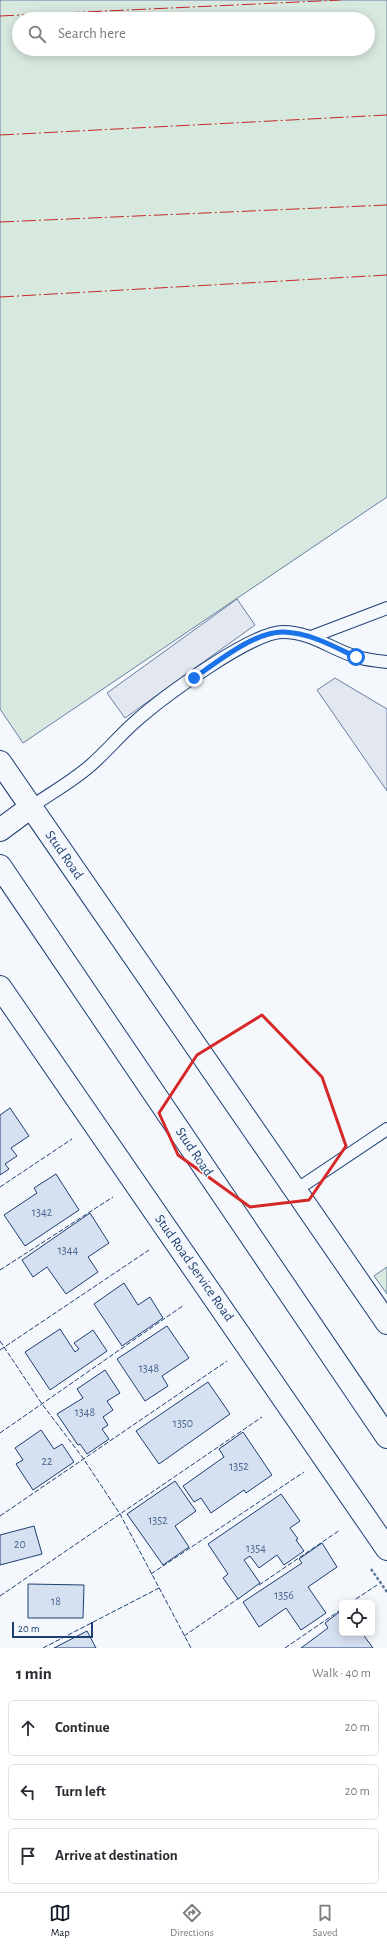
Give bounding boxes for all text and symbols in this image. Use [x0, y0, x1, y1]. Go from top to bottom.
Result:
search box [12, 12, 375, 56]
icon: search [26, 23, 48, 45]
text: Search here [58, 26, 126, 41]
route start [347, 648, 365, 666]
route end [185, 669, 203, 687]
street label: Stud Road [42, 828, 86, 882]
street label: Stud Road [173, 1125, 215, 1179]
house number: 1342 [32, 1206, 53, 1218]
street label: Stud Road Service Road [152, 1212, 236, 1324]
house number: 1344 [58, 1244, 79, 1256]
house number: 1348 [139, 1362, 160, 1374]
house number: 1348 [75, 1406, 96, 1418]
house number: 1350 [173, 1417, 193, 1429]
house number: 22 [42, 1455, 53, 1467]
house number: 1352 [229, 1460, 249, 1472]
house number: 1352 [148, 1514, 168, 1526]
house number: 20 [14, 1538, 26, 1550]
house number: 1354 [246, 1542, 266, 1554]
house number: 1356 [274, 1589, 294, 1601]
house number: 18 [51, 1595, 61, 1607]
map controls [339, 1600, 375, 1636]
button: locate [339, 1600, 375, 1636]
scale bar [12, 1620, 93, 1639]
text: 20 m [18, 1623, 39, 1634]
text: 1 min [16, 1665, 52, 1682]
text: Walk · 40 m [312, 1667, 371, 1680]
icon: ahead [17, 1717, 39, 1739]
text: Continue [55, 1720, 110, 1735]
text: 20 m [345, 1721, 370, 1734]
icon: left [17, 1781, 39, 1803]
text: Turn left [55, 1784, 106, 1799]
text: 20 m [345, 1785, 370, 1798]
icon: arrive [17, 1845, 39, 1867]
text: Arrive at destination [55, 1848, 178, 1863]
tab: Map [49, 1902, 71, 1939]
tab: Directions [170, 1902, 214, 1939]
tab: Saved [312, 1902, 338, 1939]

